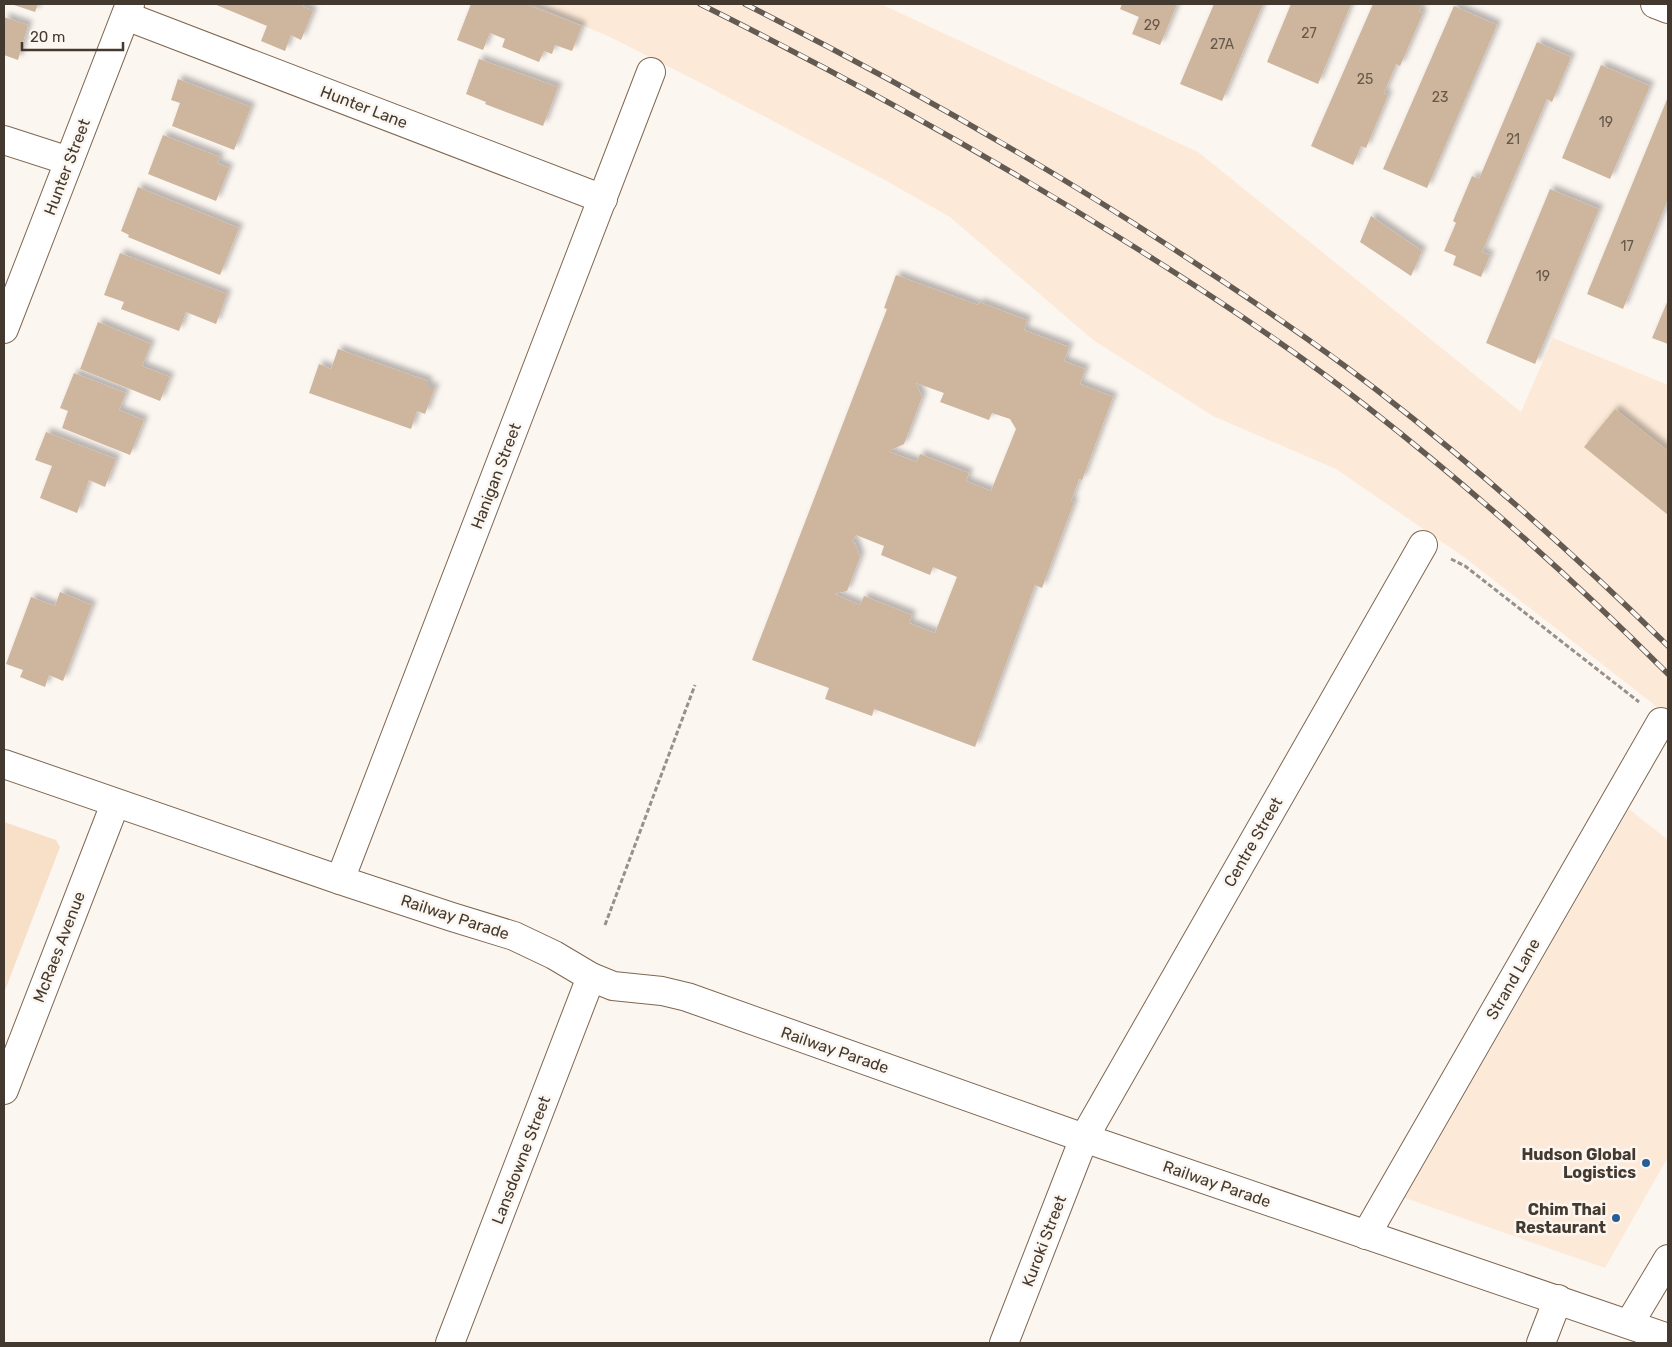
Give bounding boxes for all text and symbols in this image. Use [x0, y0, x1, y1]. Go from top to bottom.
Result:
house number: 29 [1144, 17, 1160, 34]
scale bar [22, 20, 124, 52]
house number: 27 [1301, 25, 1317, 42]
text: 20 m [30, 28, 65, 46]
house number: 27A [1210, 36, 1235, 53]
house number: 25 [1357, 71, 1373, 88]
street label: Hunter Lane [318, 82, 410, 132]
house number: 23 [1432, 89, 1448, 106]
house number: 19 [1599, 114, 1613, 131]
street label: Hunter Street [40, 116, 94, 218]
house number: 21 [1506, 131, 1520, 148]
house number: 17 [1620, 238, 1634, 255]
house number: 19 [1536, 268, 1550, 285]
street label: Hanigan Street [467, 420, 525, 532]
street label: Centre Street [1220, 794, 1286, 890]
street label: McRaes Avenue [29, 889, 89, 1005]
street label: Railway Parade [398, 891, 512, 943]
street label: Strand Lane [1482, 935, 1544, 1023]
street label: Railway Parade [779, 1023, 891, 1077]
street label: Lansdowne Street [488, 1093, 554, 1227]
place label: Hudson Global Logistics [1521, 1145, 1636, 1182]
street label: Railway Parade [1161, 1157, 1273, 1211]
marker: Hudson Global Logistics [1640, 1157, 1652, 1169]
street label: Kuroki Street [1018, 1193, 1070, 1289]
place label: Chim Thai Restaurant [1515, 1200, 1607, 1237]
marker: Chim Thai Restaurant [1610, 1212, 1622, 1224]

